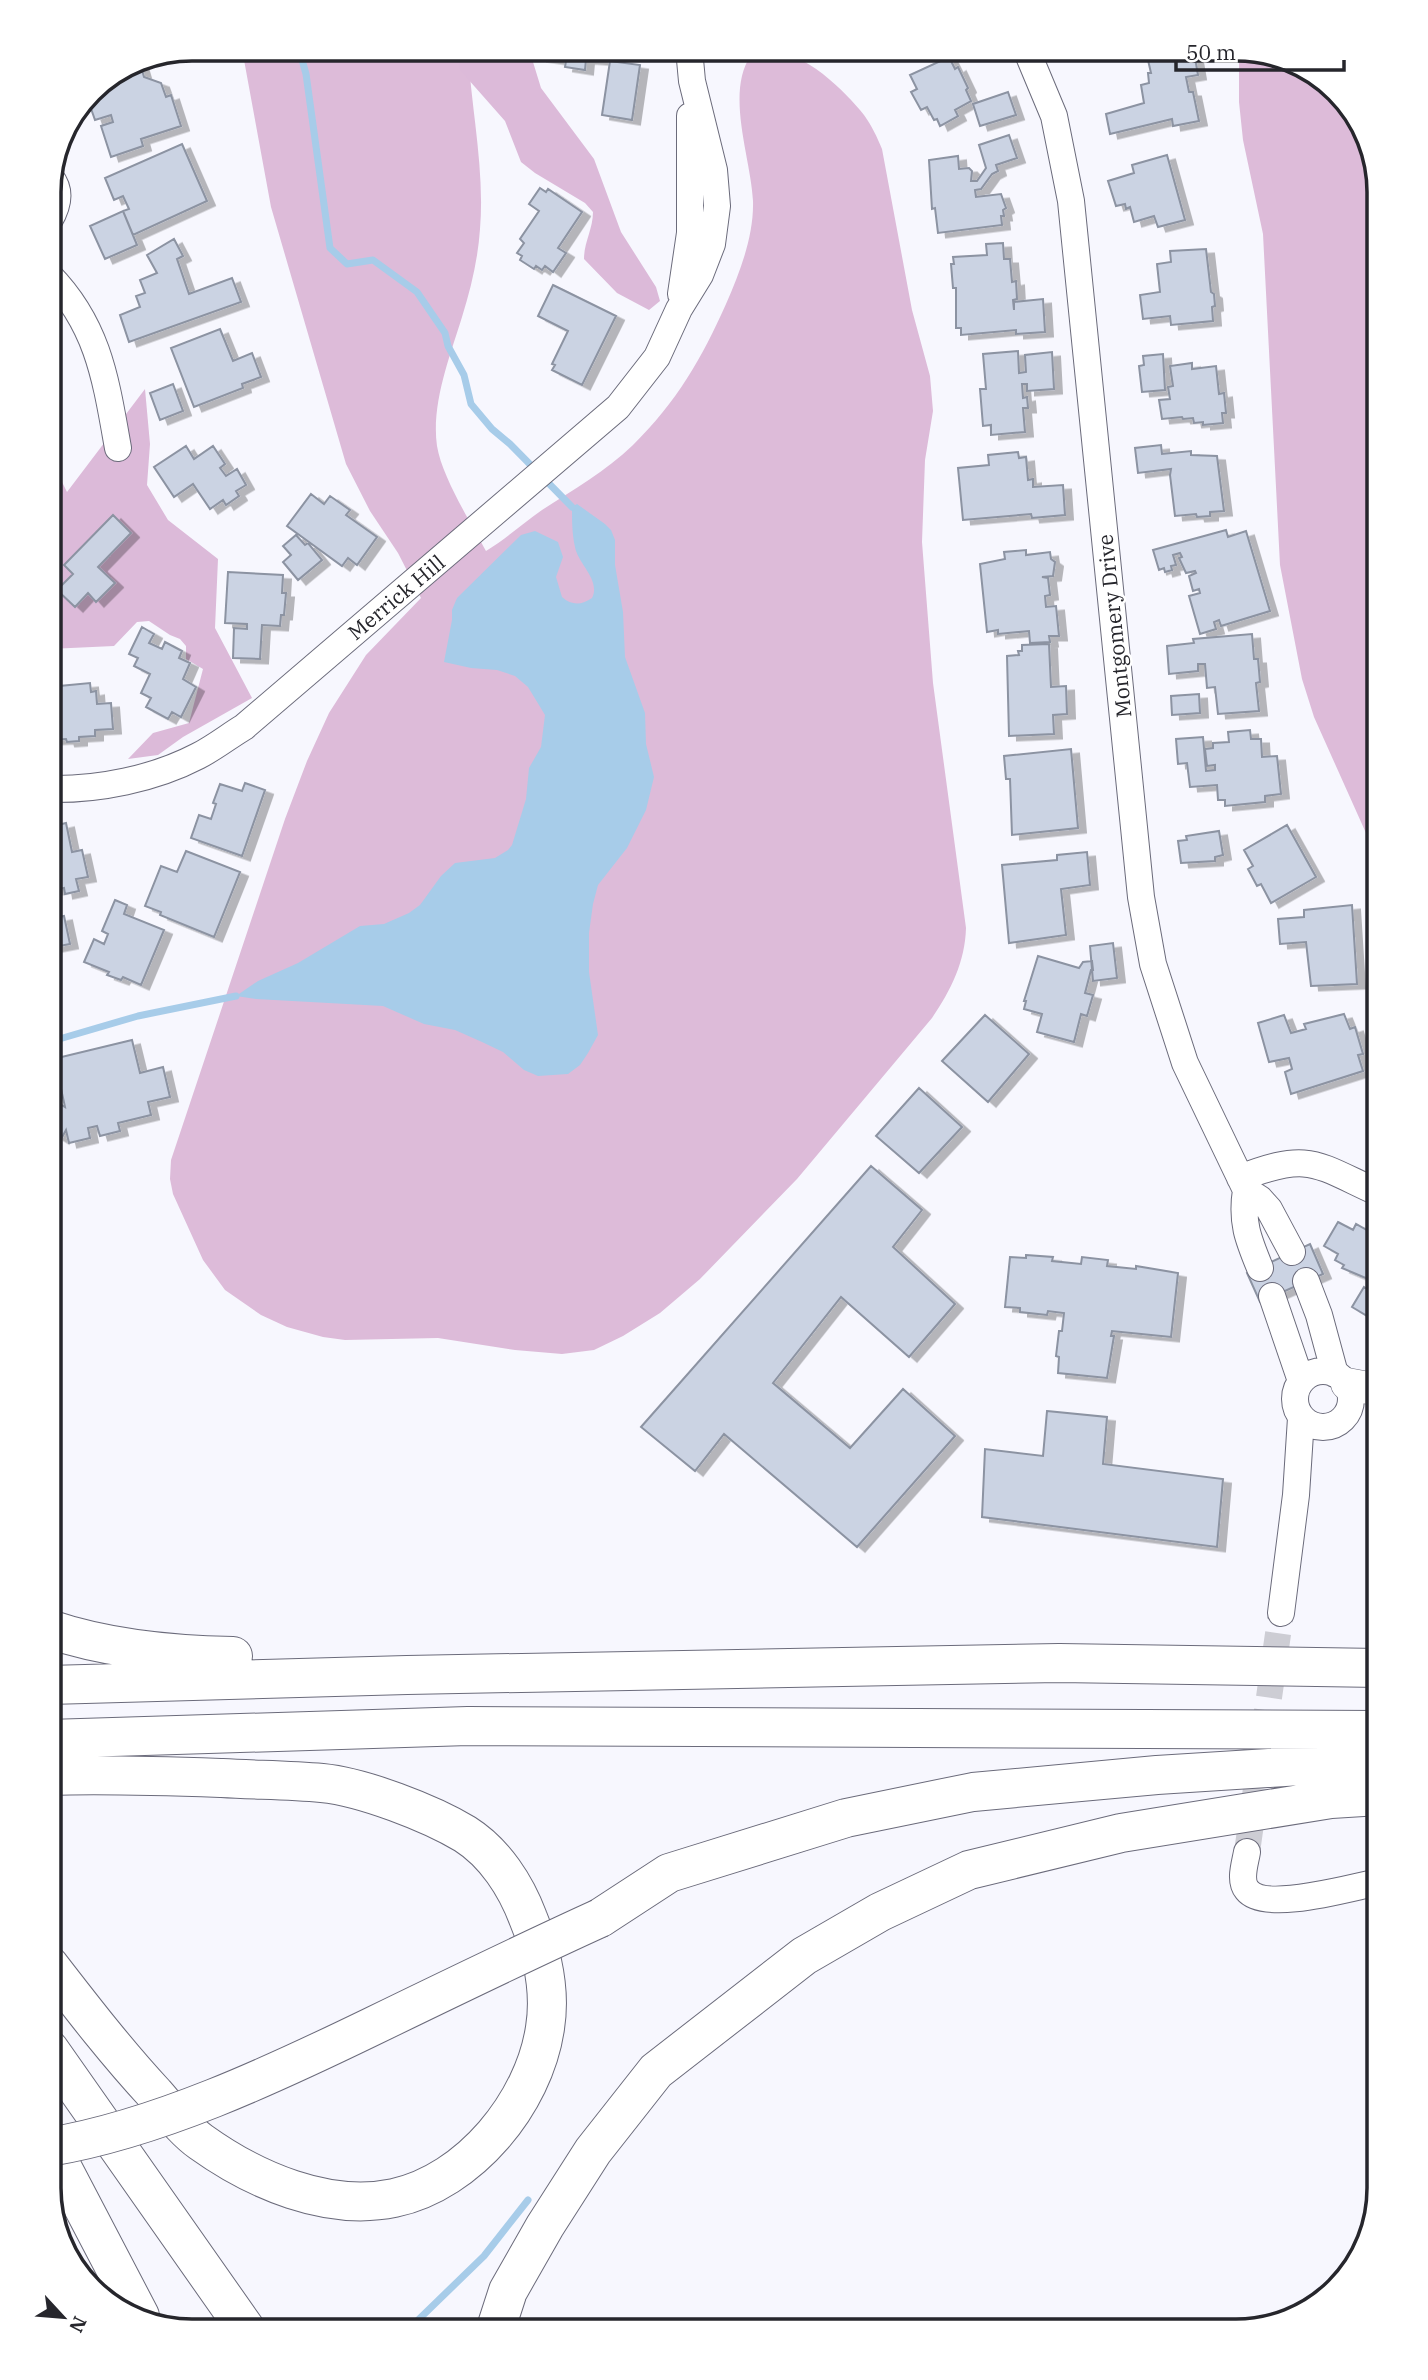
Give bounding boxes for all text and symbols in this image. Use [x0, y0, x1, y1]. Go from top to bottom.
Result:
scale bar [1176, 28, 1344, 72]
text: 50 m [1186, 38, 1236, 66]
street label: Montgomery Drive [1090, 533, 1138, 719]
street label: Merrick Hill [342, 548, 450, 646]
north arrow [28, 2282, 98, 2352]
text: N [64, 2312, 92, 2336]

